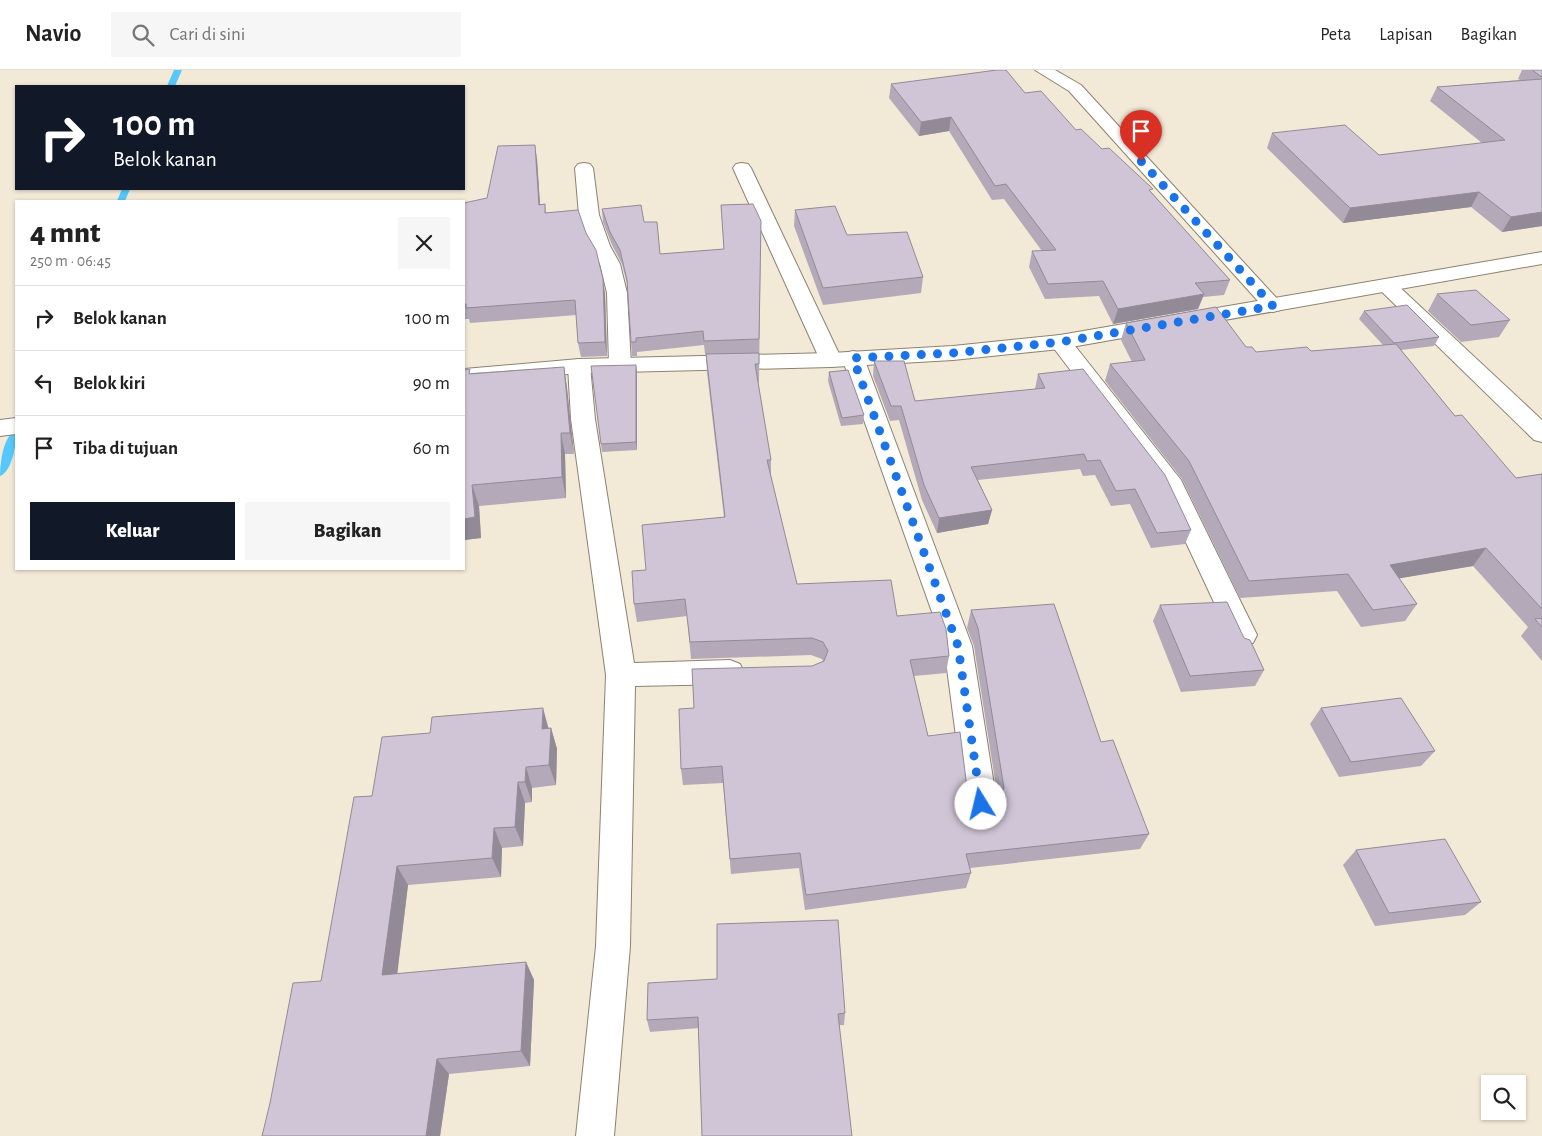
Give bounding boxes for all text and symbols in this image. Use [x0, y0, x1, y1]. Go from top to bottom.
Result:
search box [111, 12, 461, 57]
icon: search [129, 21, 157, 49]
text: Navio [25, 22, 81, 46]
text: Cari di sini [169, 25, 245, 44]
text: Peta [1320, 26, 1351, 44]
text: Lapisan [1379, 26, 1433, 44]
text: Bagikan [1461, 26, 1517, 44]
icon: right [30, 105, 95, 170]
text: 100 m [113, 107, 196, 142]
pin [1120, 110, 1162, 161]
icon: arrive [1127, 117, 1155, 145]
text: Belok kanan [113, 148, 217, 170]
button: close [398, 217, 450, 269]
text: 4 mnt [30, 218, 100, 248]
text: 250 m · 06:45 [30, 253, 111, 269]
icon: right [30, 304, 58, 332]
text: Belok kanan [73, 309, 167, 328]
text: 100 m [405, 309, 450, 328]
icon: left [30, 369, 58, 397]
text: Belok kiri [73, 374, 145, 393]
text: 90 m [413, 374, 450, 393]
icon: arrive [30, 434, 58, 462]
text: Tiba di tujuan [73, 439, 178, 458]
text: 60 m [413, 439, 450, 458]
button: Keluar [30, 502, 235, 560]
button: Bagikan [245, 502, 450, 560]
position arrow [954, 777, 1006, 829]
map controls [1481, 1075, 1526, 1120]
button: search [1481, 1075, 1526, 1120]

